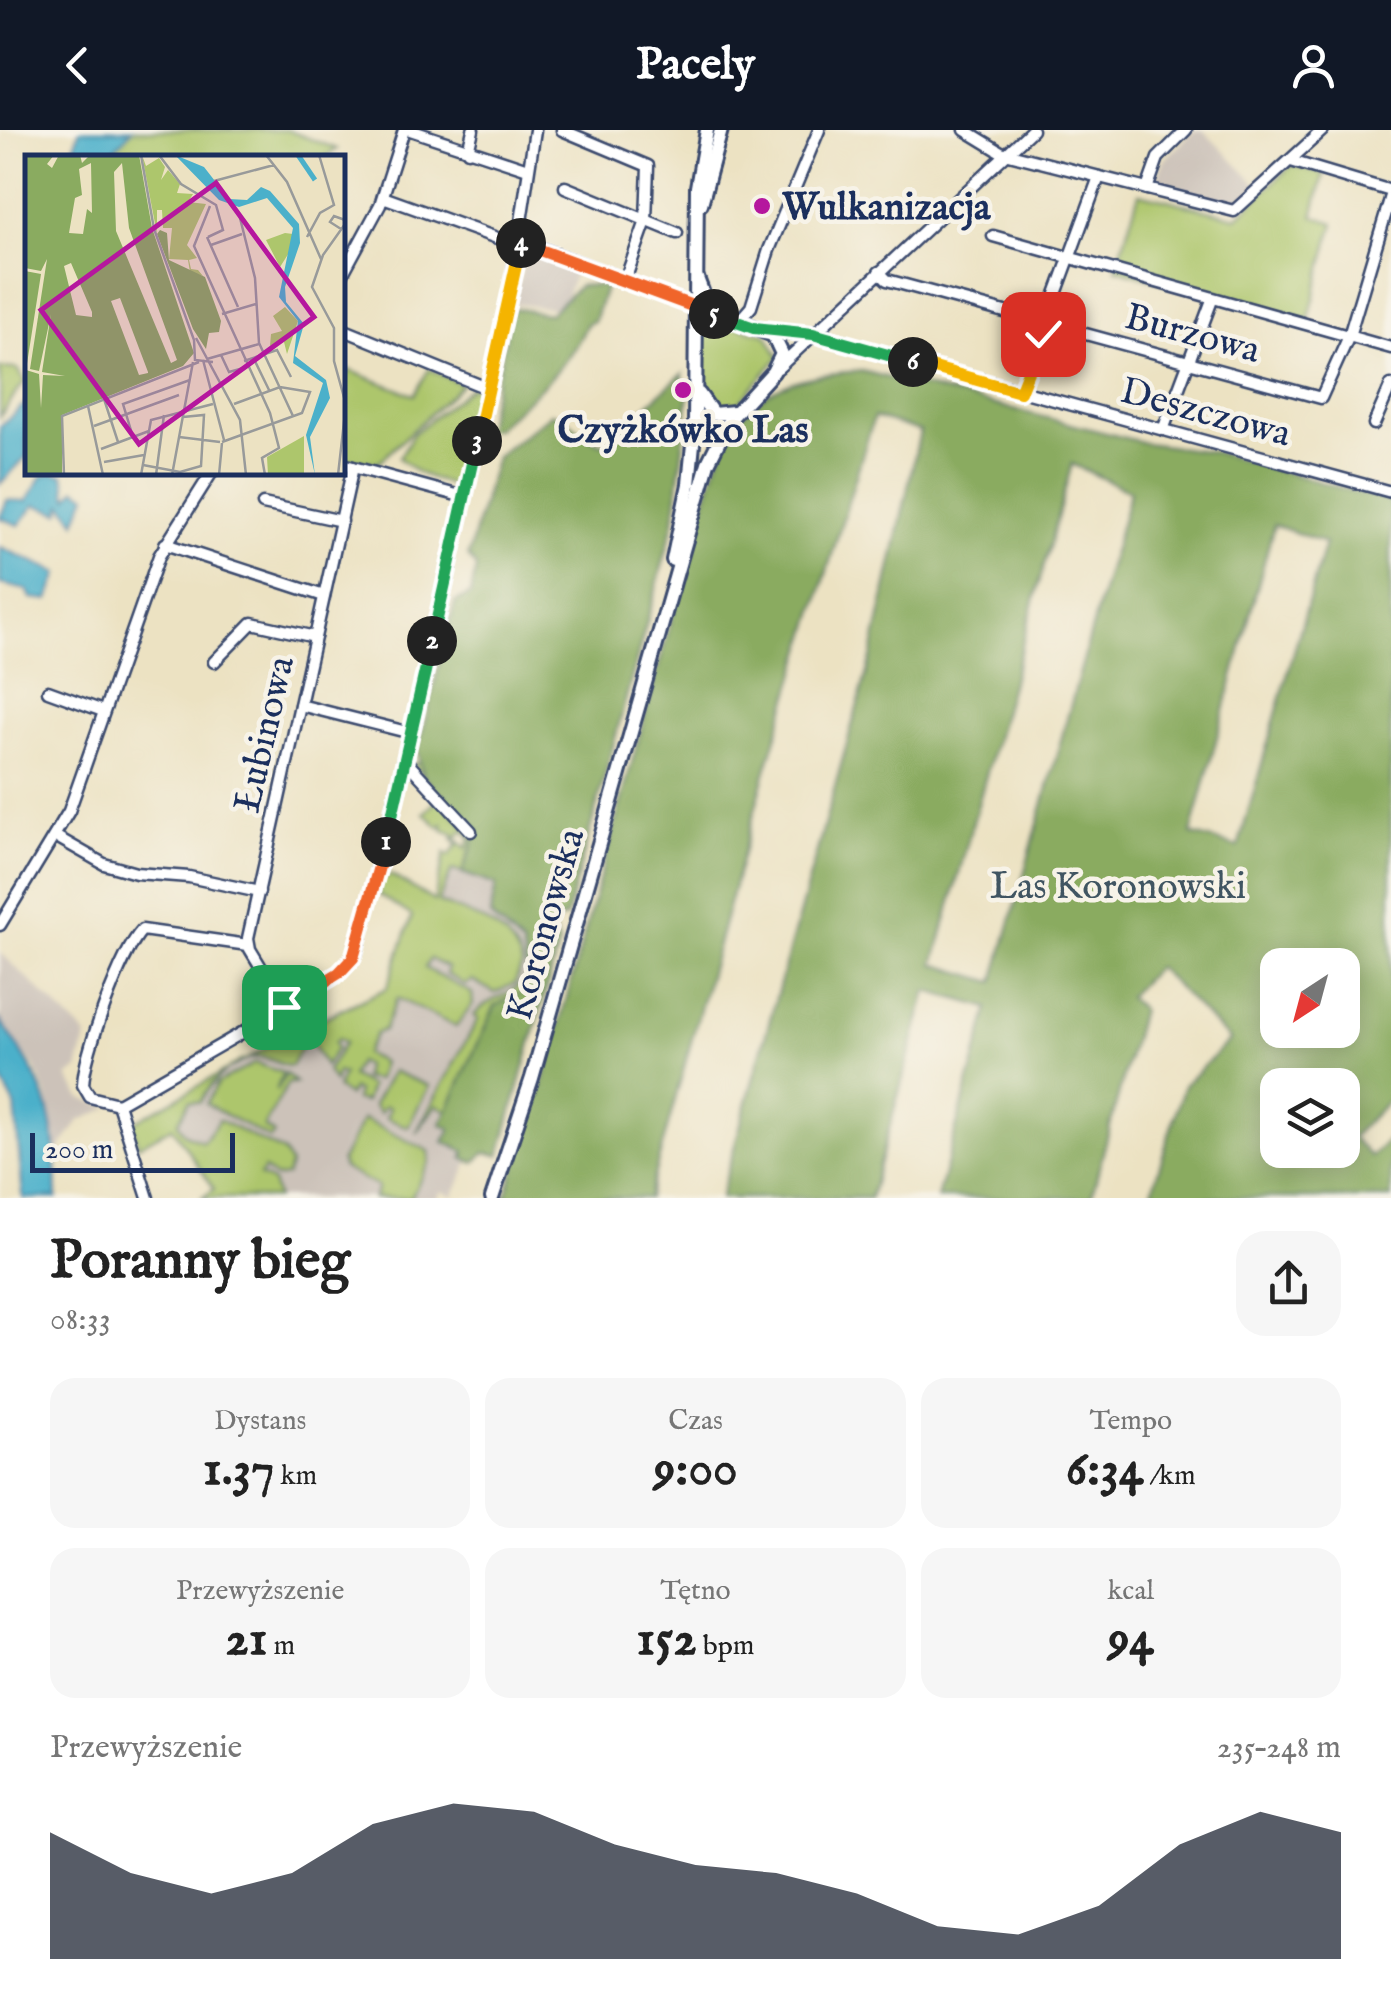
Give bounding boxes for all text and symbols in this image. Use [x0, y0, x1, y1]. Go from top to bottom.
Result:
text: Pacely [636, 37, 755, 94]
icon: back [50, 38, 105, 93]
icon: person [1286, 38, 1341, 93]
inset map [25, 155, 345, 475]
place label: Wulkanizacja [782, 185, 991, 233]
marker: Wulkanizacja [751, 195, 773, 217]
pin: 4 [496, 218, 546, 268]
text: 4 [514, 225, 528, 260]
pin: 5 [689, 289, 739, 339]
pin [1001, 292, 1086, 377]
street label: Burzowa [1119, 294, 1266, 376]
text: 5 [709, 296, 719, 331]
icon: check [1016, 307, 1071, 362]
pin: 6 [888, 337, 938, 387]
text: 6 [907, 344, 919, 379]
street label: Deszczowa [1115, 368, 1296, 460]
marker: Czyżkówko Las [672, 379, 694, 401]
place label: Czyżkówko Las [557, 408, 809, 456]
pin: 3 [452, 416, 502, 466]
text: 3 [472, 423, 482, 458]
pin: 2 [407, 616, 457, 666]
text: 2 [425, 623, 439, 658]
street label: Łubinowa [225, 651, 307, 817]
pin: 1 [361, 817, 411, 867]
street label: Koronowska [497, 823, 597, 1026]
text: 1 [381, 824, 391, 859]
park label: Las Koronowski [990, 864, 1246, 912]
north arrow [1260, 948, 1360, 1048]
map controls [1260, 948, 1360, 1168]
pin [242, 965, 327, 1050]
icon: arrive [257, 980, 312, 1035]
button: layers [1260, 1068, 1360, 1168]
scale bar [30, 1128, 235, 1172]
text: 200 m [45, 1133, 113, 1168]
text: Poranny bieg [50, 1227, 350, 1297]
button: share [1236, 1231, 1341, 1336]
text: 08:33 [50, 1300, 111, 1341]
text: Dystans [214, 1404, 306, 1439]
text: Czas [668, 1404, 723, 1439]
text: Tempo [1089, 1404, 1172, 1439]
text: 1.37 [203, 1439, 275, 1502]
text: 9:00 [653, 1439, 738, 1502]
text: 6:34 [1066, 1439, 1143, 1502]
text: km [275, 1459, 317, 1494]
text: /km [1143, 1459, 1196, 1494]
text: Przewyższenie [176, 1574, 344, 1609]
text: Tętno [660, 1574, 731, 1609]
text: kcal [1107, 1574, 1154, 1609]
text: 21 [225, 1609, 267, 1672]
text: 152 [637, 1609, 697, 1672]
text: 94 [1108, 1609, 1154, 1672]
text: m [267, 1629, 295, 1664]
text: bpm [697, 1629, 754, 1664]
text: Przewyższenie [50, 1728, 242, 1769]
text: 235–248 m [1217, 1728, 1341, 1769]

